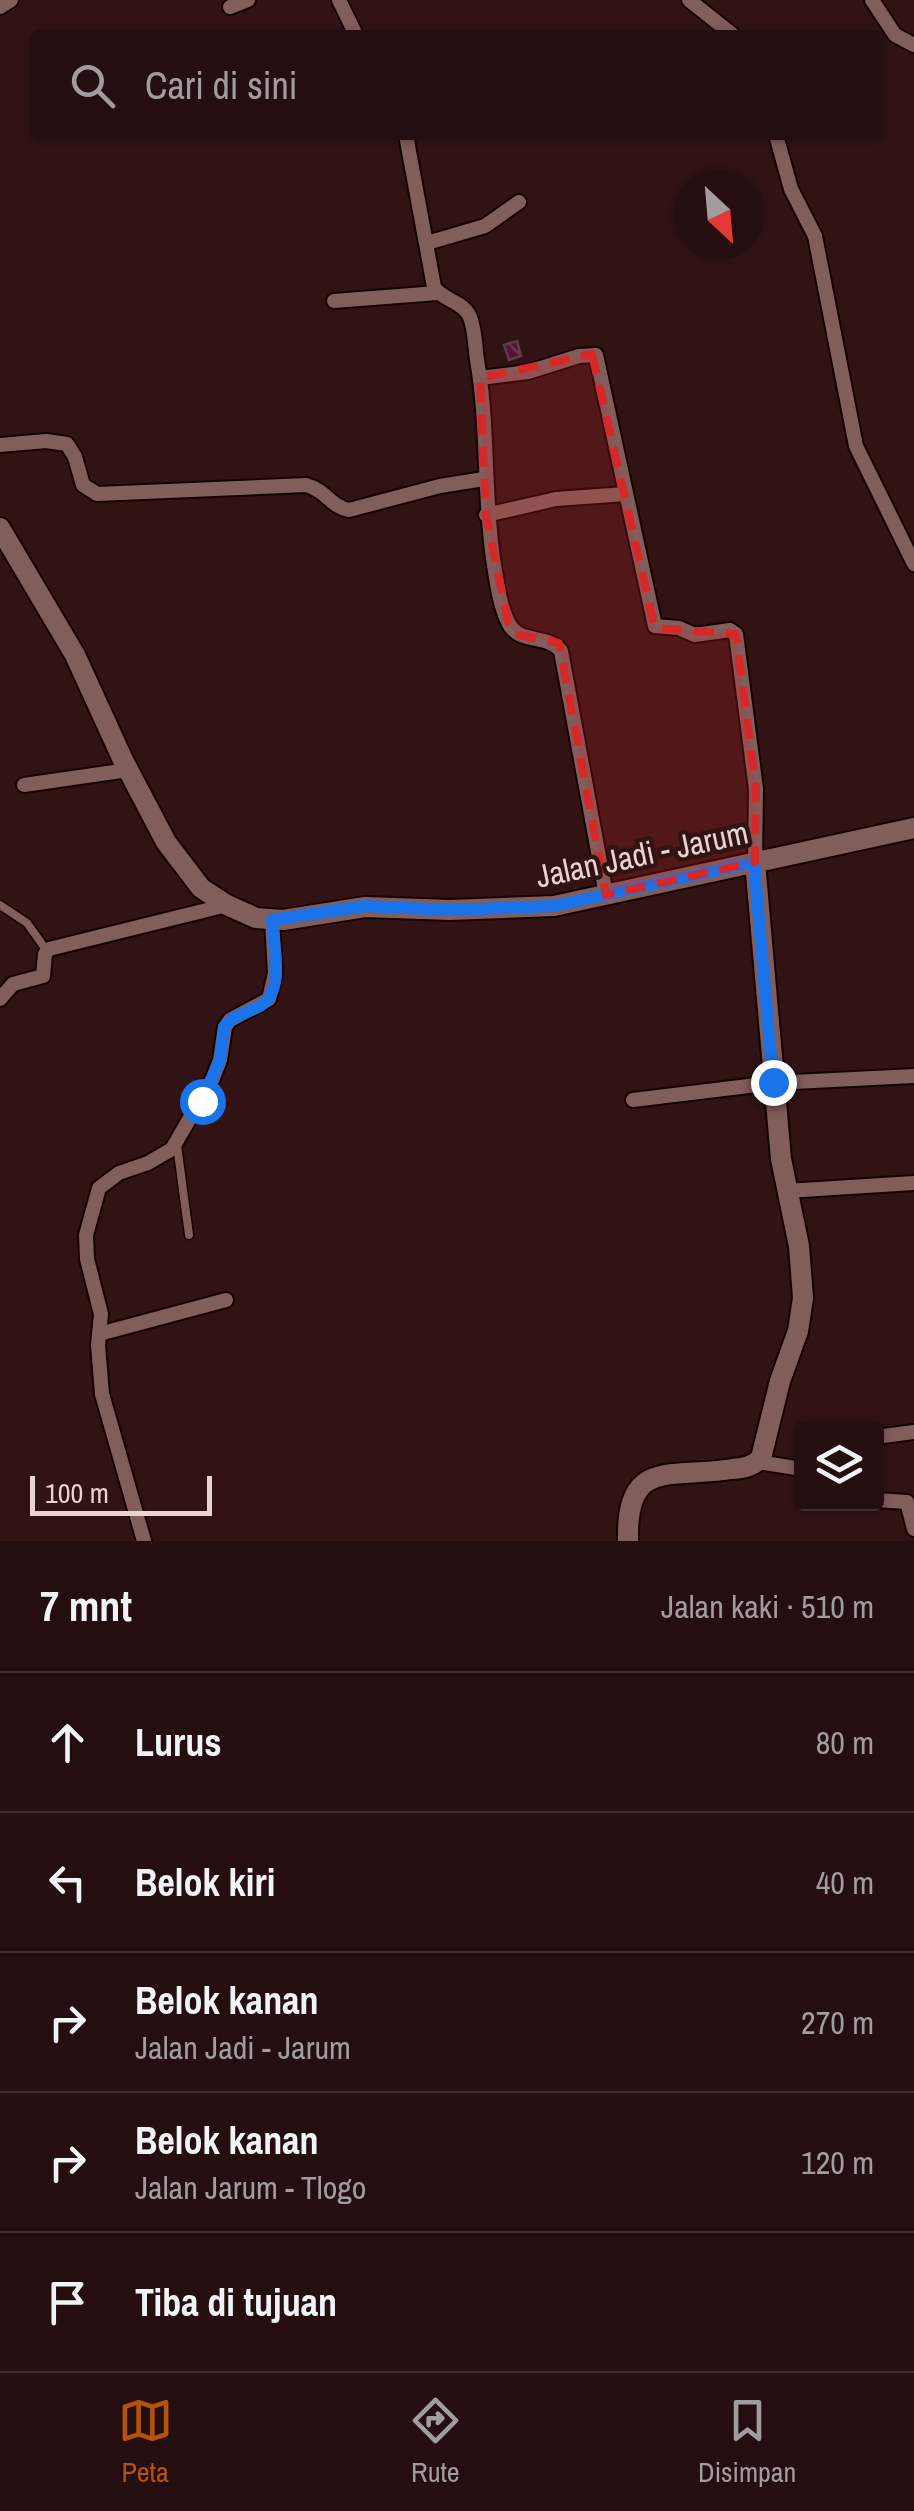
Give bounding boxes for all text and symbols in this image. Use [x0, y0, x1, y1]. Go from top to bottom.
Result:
search box [30, 30, 884, 140]
icon: search [65, 58, 120, 113]
text: Cari di sini [145, 60, 297, 111]
north arrow [674, 170, 764, 260]
street label: Jalan Jadi - Jarum [532, 811, 752, 897]
route end [751, 1060, 797, 1106]
route start [180, 1079, 226, 1125]
map controls [794, 1421, 884, 1511]
button: layers [794, 1421, 884, 1511]
scale bar [30, 1471, 212, 1516]
text: 100 m [45, 1474, 109, 1512]
text: 7 mnt [40, 1578, 132, 1634]
text: Jalan kaki · 510 m [661, 1585, 874, 1628]
icon: ahead [40, 1715, 95, 1770]
text: Lurus [135, 1717, 222, 1768]
text: 80 m [816, 1721, 874, 1764]
icon: left [40, 1855, 95, 1910]
text: Belok kiri [135, 1857, 275, 1908]
text: 40 m [816, 1861, 874, 1904]
text: Belok kanan [135, 1975, 319, 2026]
icon: right [40, 1995, 95, 2050]
text: 270 m [801, 2001, 874, 2044]
text: Jalan Jadi - Jarum [135, 2026, 351, 2069]
text: Belok kanan [135, 2115, 319, 2166]
icon: right [40, 2135, 95, 2190]
text: 120 m [801, 2141, 874, 2184]
text: Jalan Jarum - Tlogo [135, 2166, 366, 2209]
icon: arrive [40, 2275, 95, 2330]
text: Tiba di tujuan [135, 2277, 337, 2328]
tab: Peta [118, 2393, 173, 2491]
tab: Rute [408, 2393, 463, 2491]
tab: Disimpan [698, 2393, 796, 2491]

